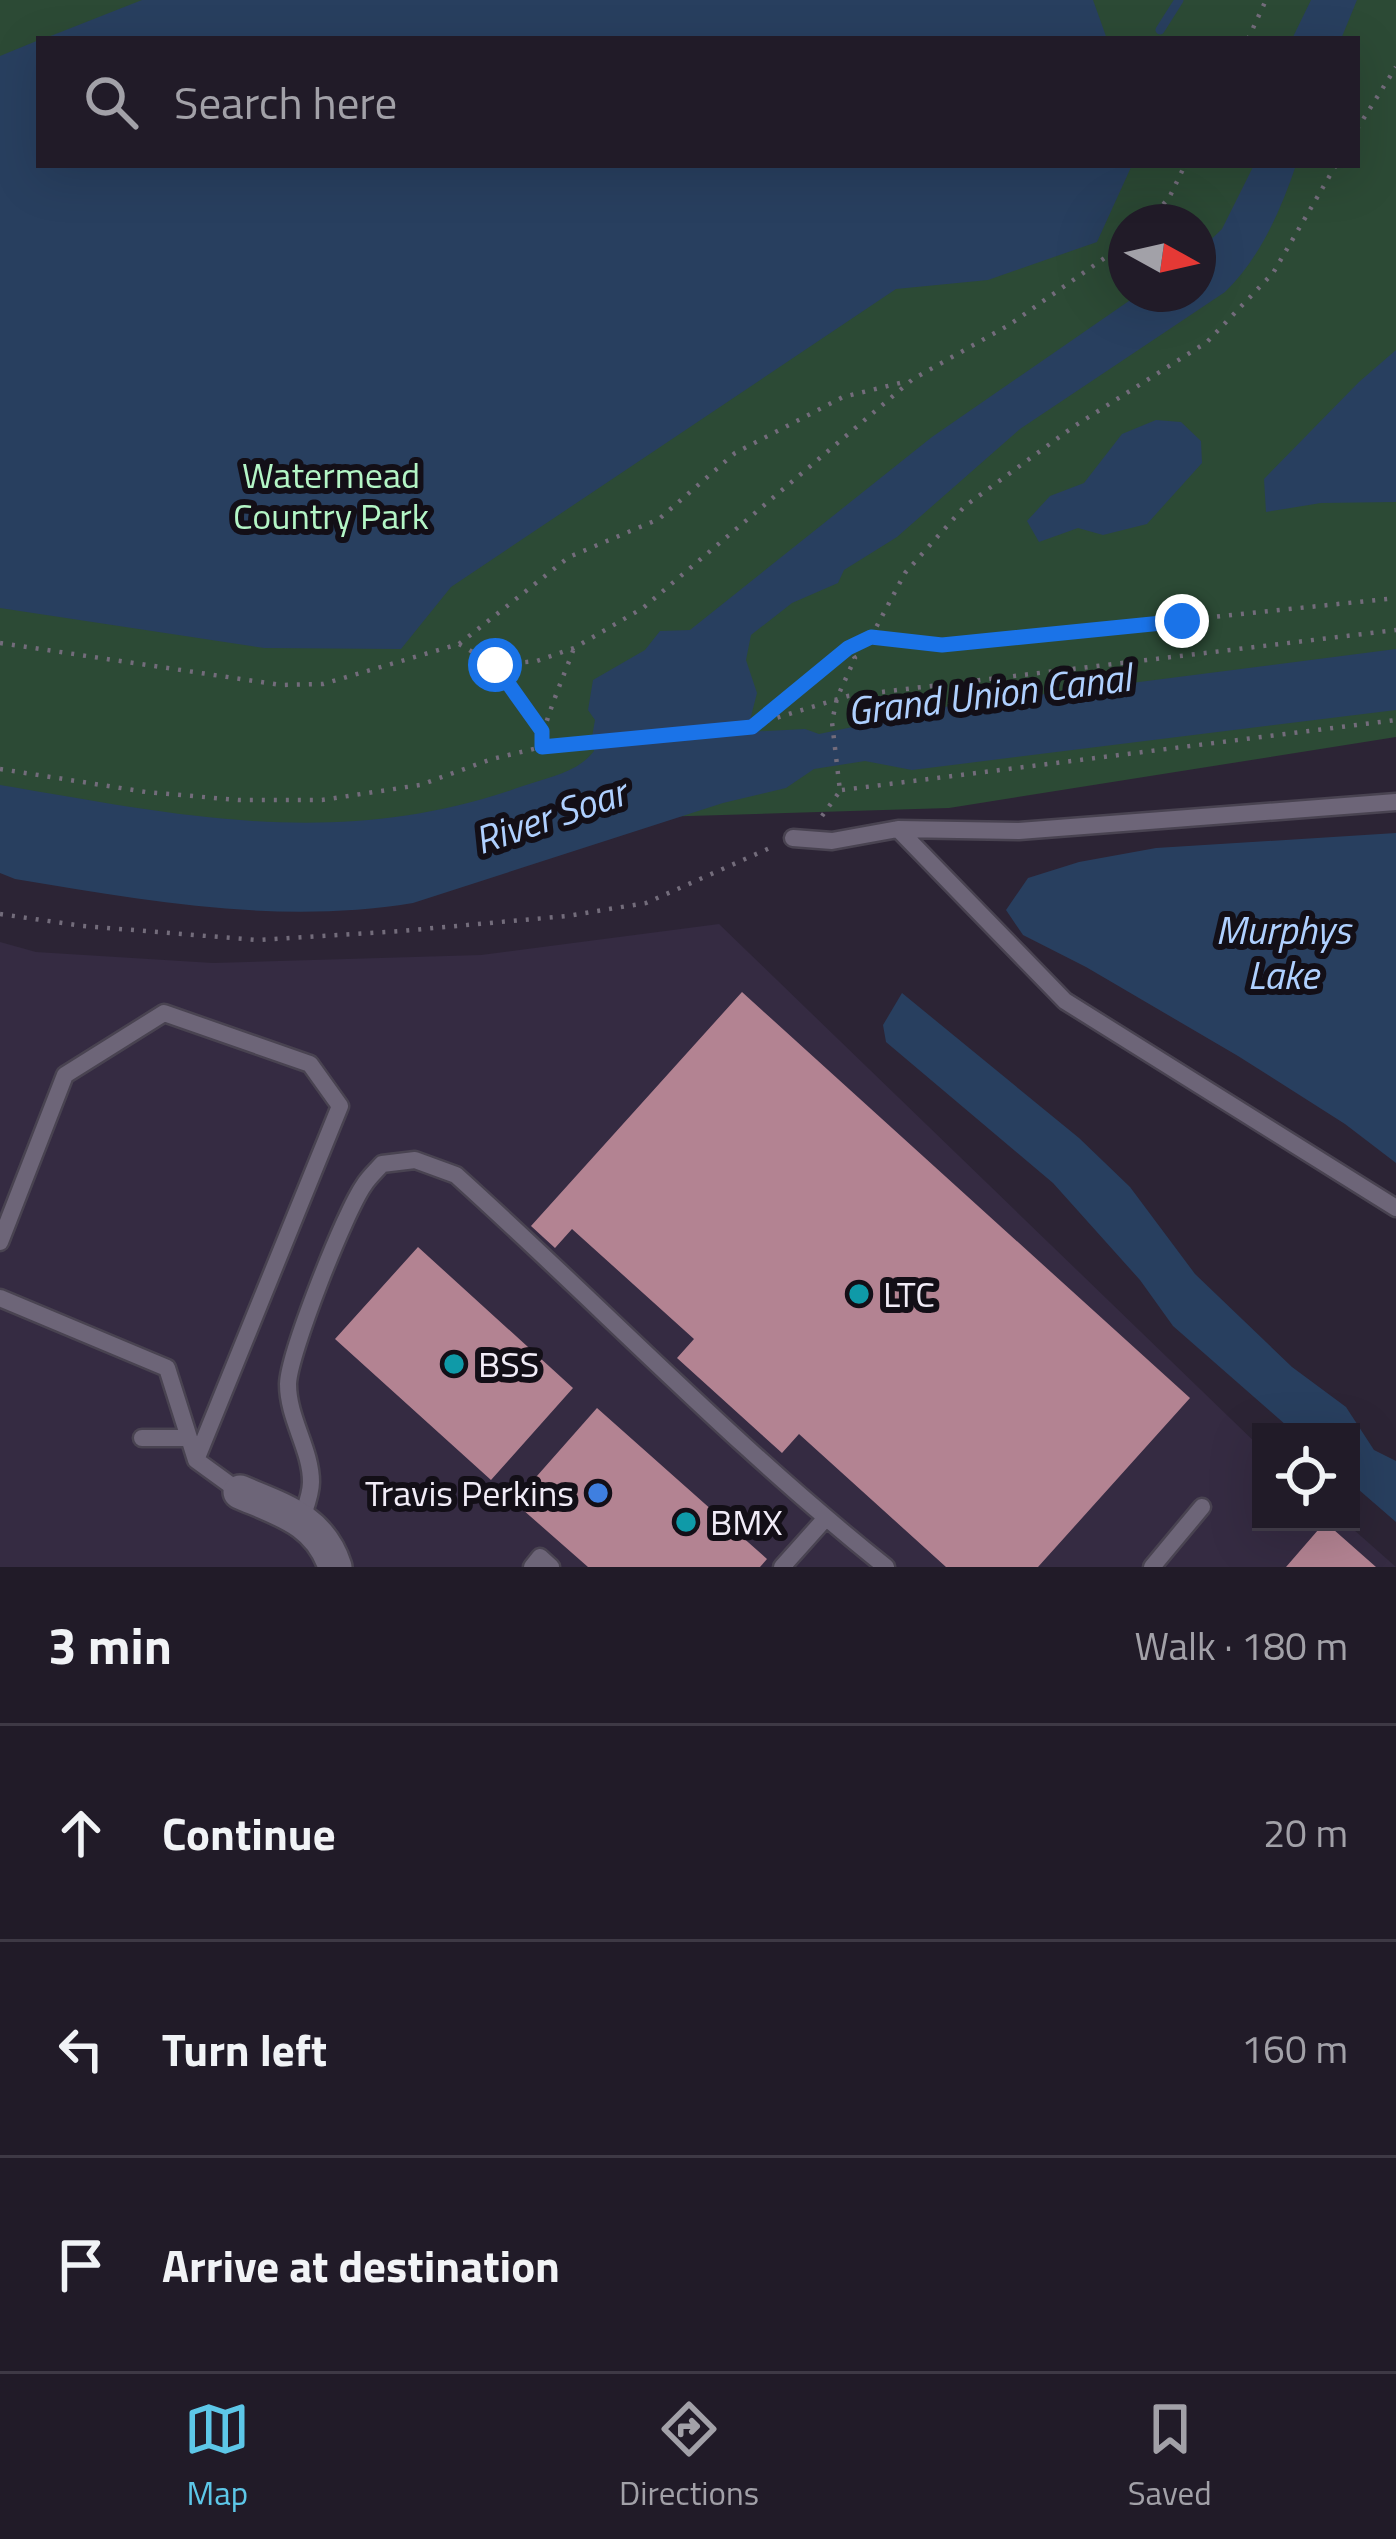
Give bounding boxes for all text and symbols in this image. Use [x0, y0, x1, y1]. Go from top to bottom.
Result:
search box [36, 36, 1360, 168]
text: Search here [174, 68, 397, 136]
icon: search [78, 69, 144, 135]
north arrow [1108, 204, 1216, 312]
park label: Watermead Country Park [233, 447, 429, 543]
route end [1155, 594, 1209, 648]
route start [468, 638, 522, 692]
water label: Grand Union Canal [844, 646, 1138, 740]
water label: River Soar [466, 761, 638, 869]
water label: Murphys Lake [1216, 900, 1353, 1004]
place label: LTC [883, 1266, 935, 1321]
marker: LTC [846, 1281, 872, 1307]
place label: BSS [478, 1336, 539, 1391]
marker: BSS [441, 1351, 467, 1377]
map controls [1252, 1423, 1360, 1531]
button: locate [1252, 1423, 1360, 1531]
place label: Travis Perkins [365, 1465, 574, 1520]
marker: Travis Perkins [585, 1480, 611, 1506]
place label: BMX [710, 1494, 783, 1549]
marker: BMX [673, 1509, 699, 1535]
text: 3 min [48, 1606, 172, 1684]
text: Walk · 180 m [1134, 1616, 1348, 1675]
text: Continue [162, 1799, 336, 1867]
icon: ahead [48, 1800, 114, 1866]
text: 20 m [1263, 1803, 1348, 1862]
text: Turn left [162, 2015, 327, 2083]
icon: left [48, 2016, 114, 2082]
text: 160 m [1241, 2019, 1348, 2078]
text: Arrive at destination [162, 2231, 560, 2299]
icon: arrive [48, 2232, 114, 2298]
tab: Map [184, 2396, 250, 2518]
tab: Directions [619, 2396, 759, 2518]
tab: Saved [1128, 2396, 1212, 2518]

